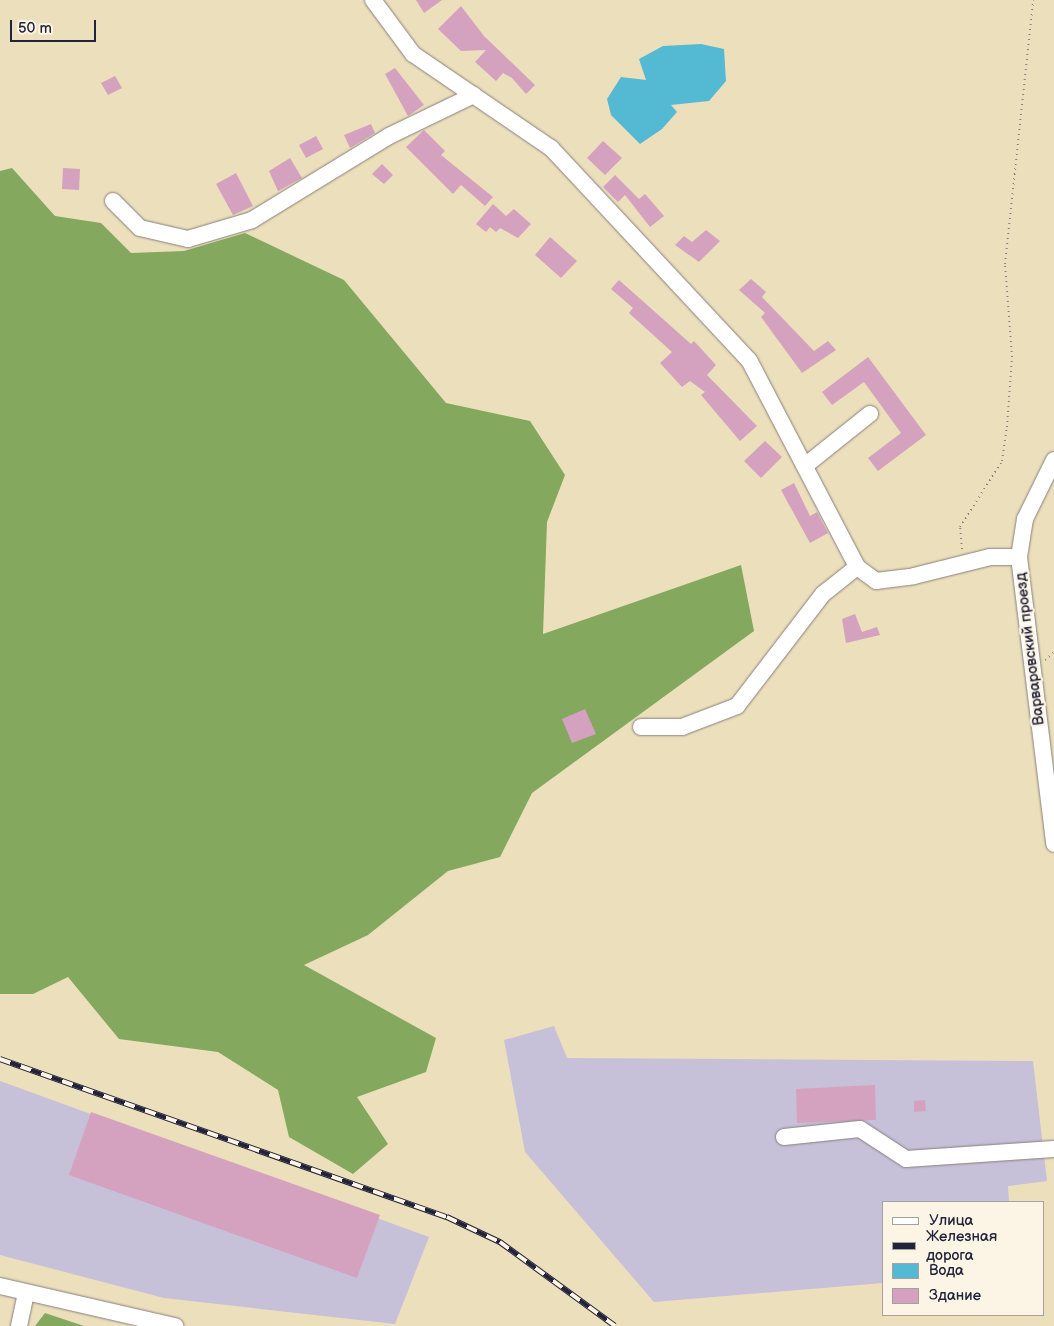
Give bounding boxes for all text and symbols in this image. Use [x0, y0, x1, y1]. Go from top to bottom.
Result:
scale bar [12, 10, 99, 42]
text: 50 m [18, 19, 52, 38]
street label: Варваровский проезд [1012, 572, 1048, 726]
legend [882, 1201, 1044, 1316]
text: Улица [929, 1211, 973, 1230]
text: Железная дорога [926, 1227, 997, 1265]
text: Вода [929, 1261, 964, 1280]
text: Здание [929, 1286, 981, 1305]

